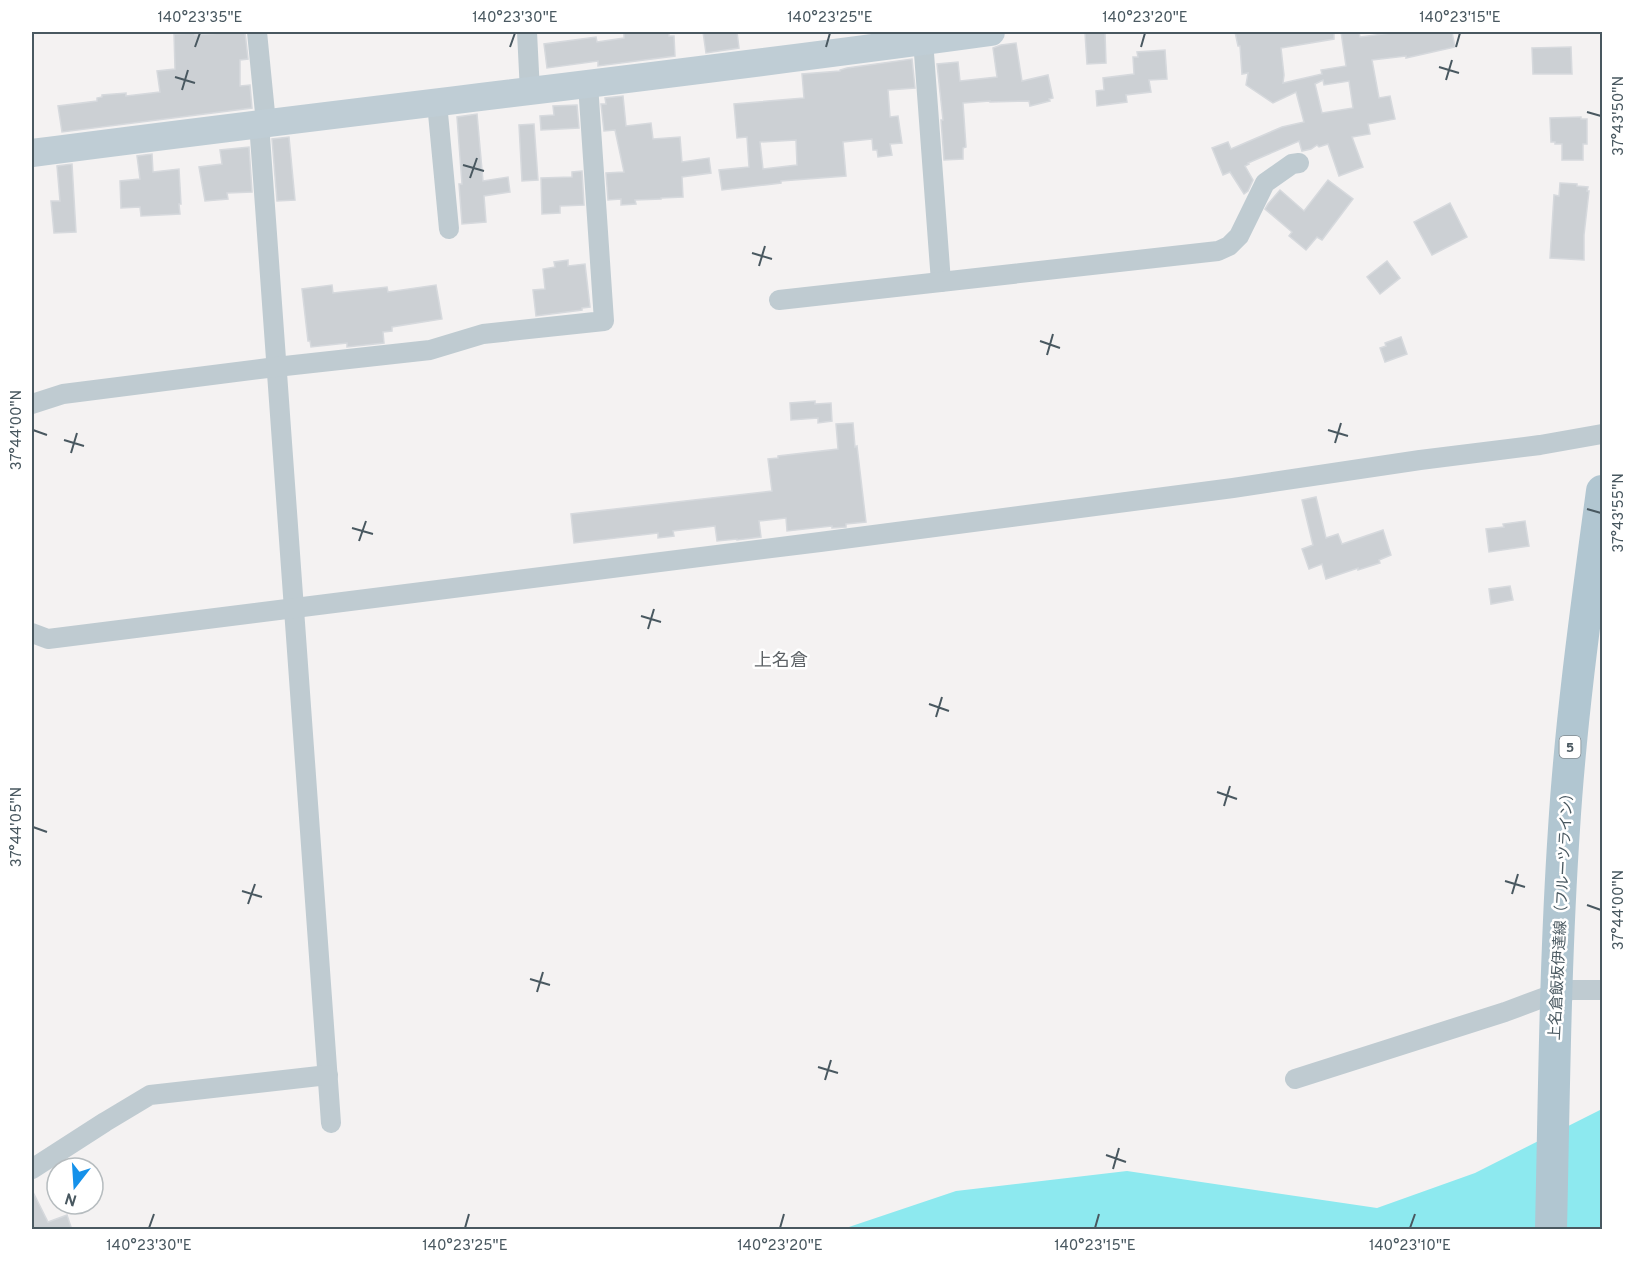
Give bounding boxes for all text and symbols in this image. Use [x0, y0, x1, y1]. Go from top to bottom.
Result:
text: 140°23'35"E [157, 9, 243, 28]
text: 140°23'30"E [472, 9, 558, 28]
text: 140°23'25"E [787, 9, 873, 28]
text: 140°23'20"E [1102, 9, 1188, 28]
text: 140°23'15"E [1419, 9, 1501, 28]
text: 37°43'50"N [1610, 76, 1629, 156]
text: 37°44'00"N [8, 390, 27, 470]
text: 37°43'55"N [1610, 473, 1629, 553]
district label: 上名倉 [754, 650, 808, 673]
road number: 5 [1560, 736, 1580, 758]
street label: 上名倉飯坂伊達線（フルーツライン） [1546, 785, 1579, 1041]
text: 37°44'05"N [8, 787, 27, 867]
text: 37°44'00"N [1610, 870, 1629, 950]
north arrow [45, 1156, 105, 1216]
text: N [63, 1187, 80, 1210]
text: 140°23'30"E [106, 1237, 192, 1256]
text: 140°23'25"E [422, 1237, 508, 1256]
text: 140°23'20"E [737, 1237, 823, 1256]
text: 140°23'15"E [1054, 1237, 1136, 1256]
text: 140°23'10"E [1369, 1237, 1451, 1256]

